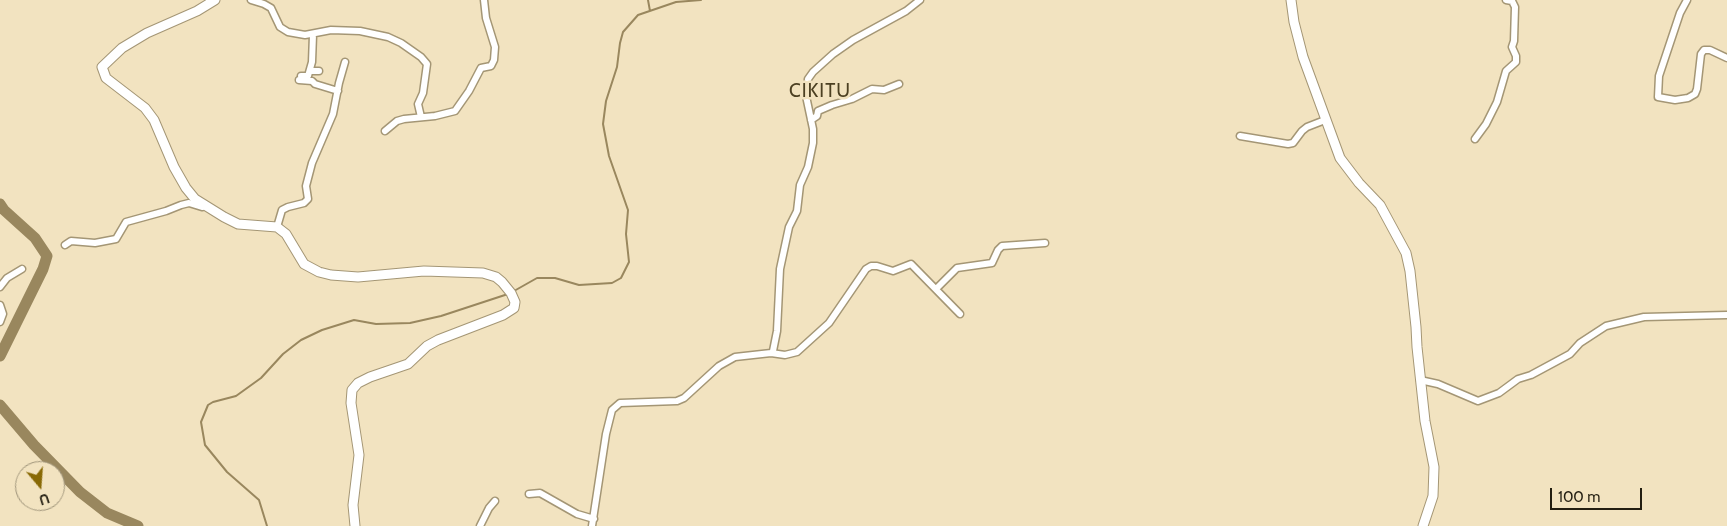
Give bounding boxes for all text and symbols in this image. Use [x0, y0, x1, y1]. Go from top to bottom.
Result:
district label: CIKITU [788, 80, 852, 102]
north arrow [15, 461, 65, 511]
scale bar [1552, 478, 1644, 510]
text: 100 m [1558, 488, 1600, 506]
text: U [37, 489, 52, 509]

